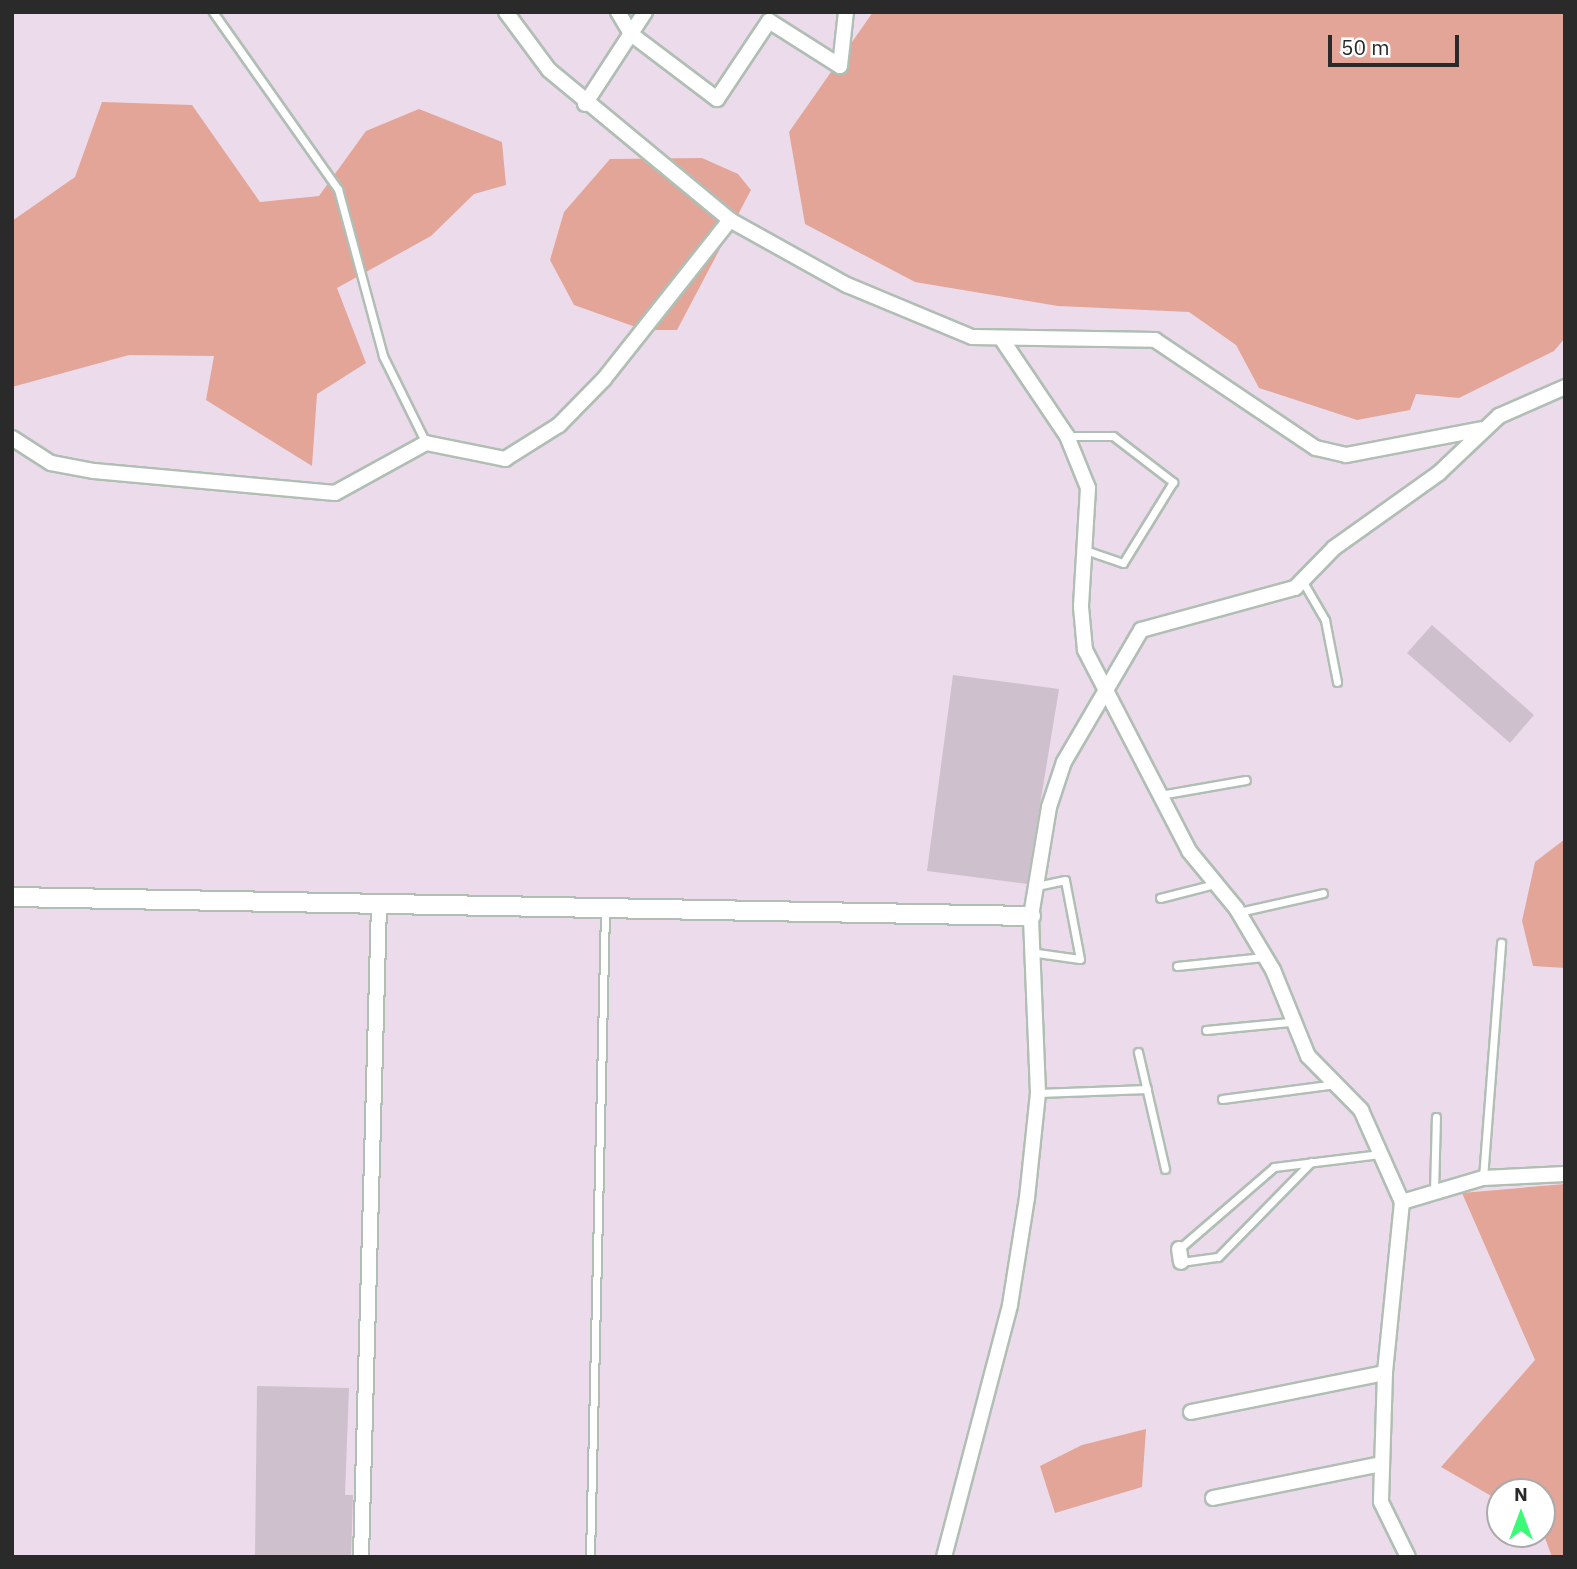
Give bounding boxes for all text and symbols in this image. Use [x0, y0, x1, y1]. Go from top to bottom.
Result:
scale bar [1332, 21, 1463, 65]
text: 50 m [1341, 33, 1390, 61]
north arrow [1486, 1478, 1556, 1548]
text: N [1514, 1482, 1528, 1506]

